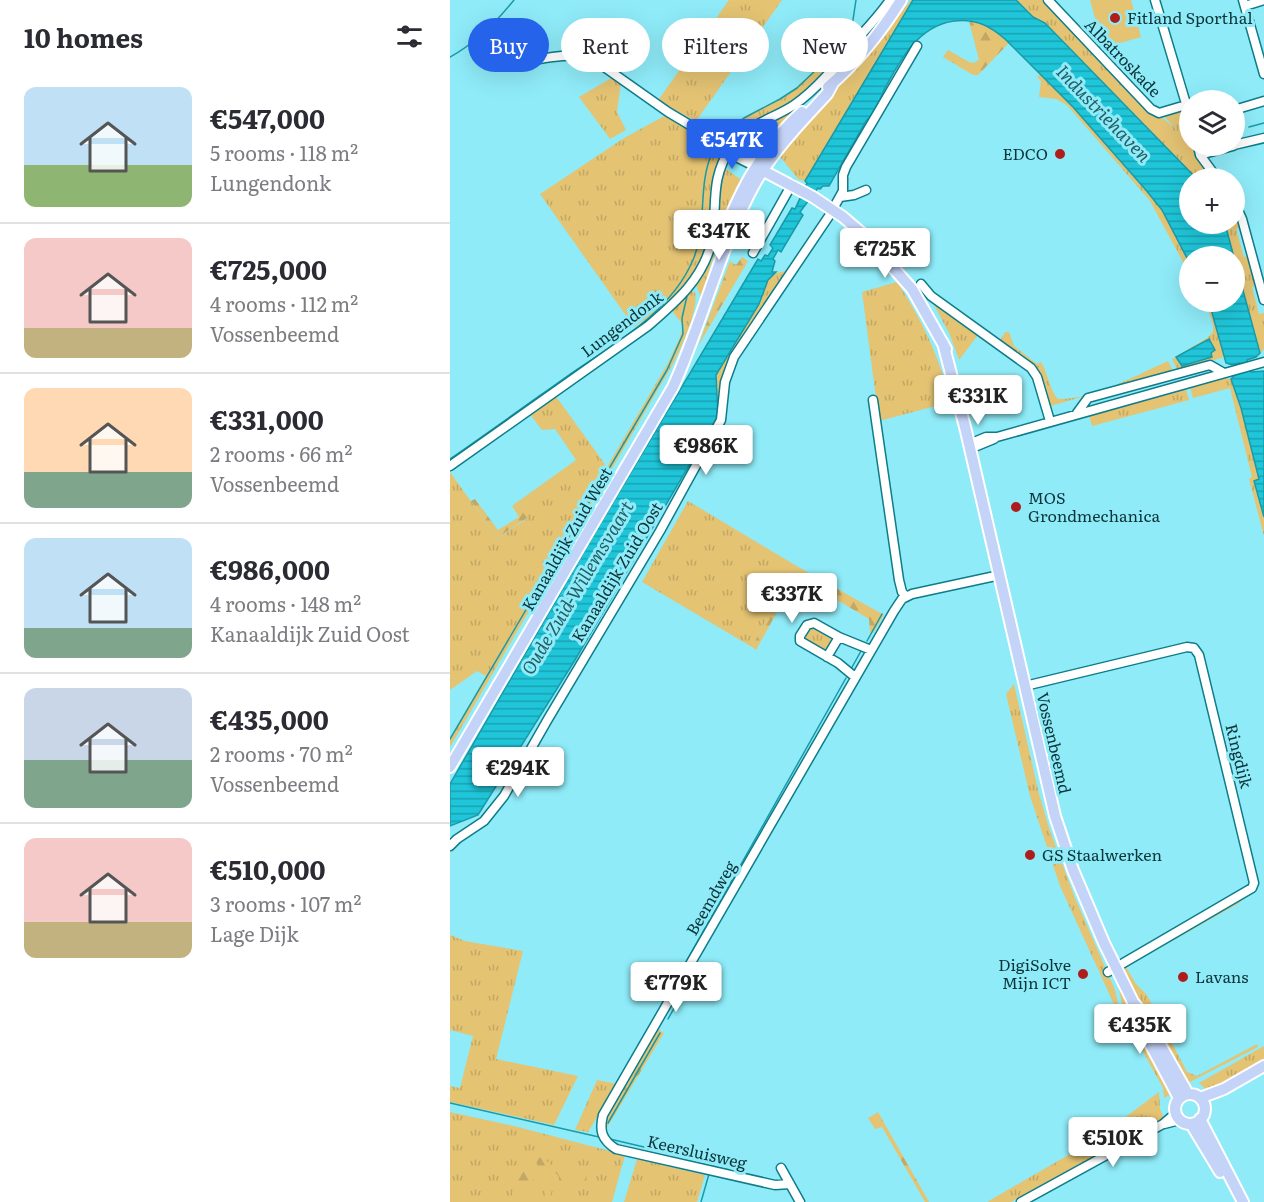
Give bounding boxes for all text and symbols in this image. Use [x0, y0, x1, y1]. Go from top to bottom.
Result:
place label: Fitland Sporthal [1127, 5, 1253, 29]
marker: Fitland Sporthal [1108, 11, 1122, 25]
street label: Albatroskade [1080, 13, 1167, 102]
text: 10 homes [24, 17, 143, 56]
chip: Buy [468, 18, 549, 72]
chip: Rent [561, 18, 650, 72]
chip: Filters [662, 18, 769, 72]
chip: New [781, 18, 868, 72]
icon: filters [393, 20, 426, 53]
water label: Industriehaven [1051, 58, 1158, 168]
map controls [1179, 90, 1245, 312]
button: layers [1179, 90, 1245, 156]
text: €547,000 [210, 98, 325, 137]
icon: home [72, 111, 144, 183]
pin: €547K [690, 119, 774, 170]
text: €547K [701, 123, 763, 153]
text: 5 rooms · 118 m² [210, 137, 358, 167]
place label: EDCO [1002, 141, 1048, 165]
marker: EDCO [1053, 147, 1067, 161]
text: Lungendonk [210, 167, 331, 197]
button: + [1179, 168, 1245, 234]
pin: €347K [677, 210, 761, 261]
text: €347K [688, 214, 750, 244]
pin: €725K [843, 228, 927, 279]
text: €725K [854, 232, 916, 262]
button: − [1179, 246, 1245, 312]
text: €725,000 [210, 249, 327, 288]
icon: home [72, 262, 144, 334]
street label: Lungendonk [575, 284, 668, 362]
text: 4 rooms · 112 m² [210, 288, 358, 318]
text: Vossenbeemd [210, 318, 339, 348]
pin: €331K [936, 375, 1020, 426]
text: €331K [948, 379, 1008, 409]
text: €331,000 [210, 399, 324, 438]
icon: home [72, 412, 144, 484]
pin: €986K [664, 425, 748, 476]
text: €986K [674, 429, 738, 459]
text: 2 rooms · 66 m² [210, 438, 352, 468]
street label: Kanaaldijk Zuid West [515, 462, 617, 615]
text: Vossenbeemd [210, 468, 339, 498]
place label: MOS Grondmechanica [1028, 485, 1160, 527]
water label: Oude Zuid-Willemsvaart [514, 495, 639, 679]
street label: Kanaaldijk Zuid Oost [565, 496, 668, 646]
marker: MOS Grondmechanica [1009, 500, 1023, 514]
text: €986,000 [210, 549, 330, 588]
icon: home [72, 562, 144, 634]
pin: €337K [750, 573, 834, 624]
text: €337K [761, 577, 823, 607]
text: 4 rooms · 148 m² [210, 588, 361, 618]
text: Kanaaldijk Zuid Oost [210, 618, 410, 648]
street label: Vossenbeemd [1032, 690, 1078, 796]
text: €435,000 [210, 699, 329, 738]
icon: home [72, 712, 144, 784]
street label: Ringdijk [1220, 721, 1260, 791]
text: 2 rooms · 70 m² [210, 738, 353, 768]
pin: €294K [476, 747, 560, 798]
text: €294K [486, 751, 550, 781]
text: Vossenbeemd [210, 768, 339, 798]
place label: GS Staalwerken [1042, 842, 1163, 866]
marker: GS Staalwerken [1023, 848, 1037, 862]
text: €510,000 [210, 849, 326, 888]
street label: Beemdweg [679, 856, 741, 939]
icon: home [72, 862, 144, 934]
text: 3 rooms · 107 m² [210, 888, 361, 918]
text: Lage Dijk [210, 918, 299, 948]
place label: DigiSolve Mijn ICT [998, 952, 1071, 994]
pin: €779K [634, 962, 718, 1013]
place label: Lavans [1195, 964, 1249, 988]
text: €779K [645, 966, 707, 996]
marker: DigiSolve Mijn ICT [1076, 967, 1090, 981]
marker: Lavans [1176, 970, 1190, 984]
pin: €435K [1098, 1004, 1182, 1055]
text: €435K [1108, 1008, 1172, 1038]
pin: €510K [1071, 1117, 1155, 1168]
text: €510K [1082, 1121, 1144, 1151]
street label: Keersluisweg [645, 1128, 749, 1174]

